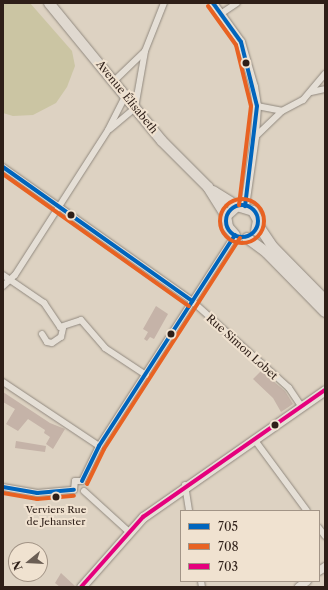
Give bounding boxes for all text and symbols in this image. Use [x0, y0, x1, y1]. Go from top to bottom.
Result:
street label: Avenue Élisabeth [93, 58, 161, 136]
unlabelled marker [241, 58, 251, 68]
unlabelled marker [66, 210, 76, 220]
street label: Rue Simon Lobet [204, 312, 280, 382]
unlabelled marker [166, 329, 176, 339]
unlabelled marker [270, 420, 280, 430]
marker: Verviers Rue de Jehanster [51, 492, 61, 502]
place label: Verviers Rue de Jehanster [26, 503, 86, 526]
legend [180, 510, 320, 582]
text: 705 [218, 519, 238, 534]
text: 708 [218, 539, 239, 554]
north arrow [8, 542, 48, 582]
text: N [9, 559, 26, 572]
text: 703 [218, 559, 238, 574]

